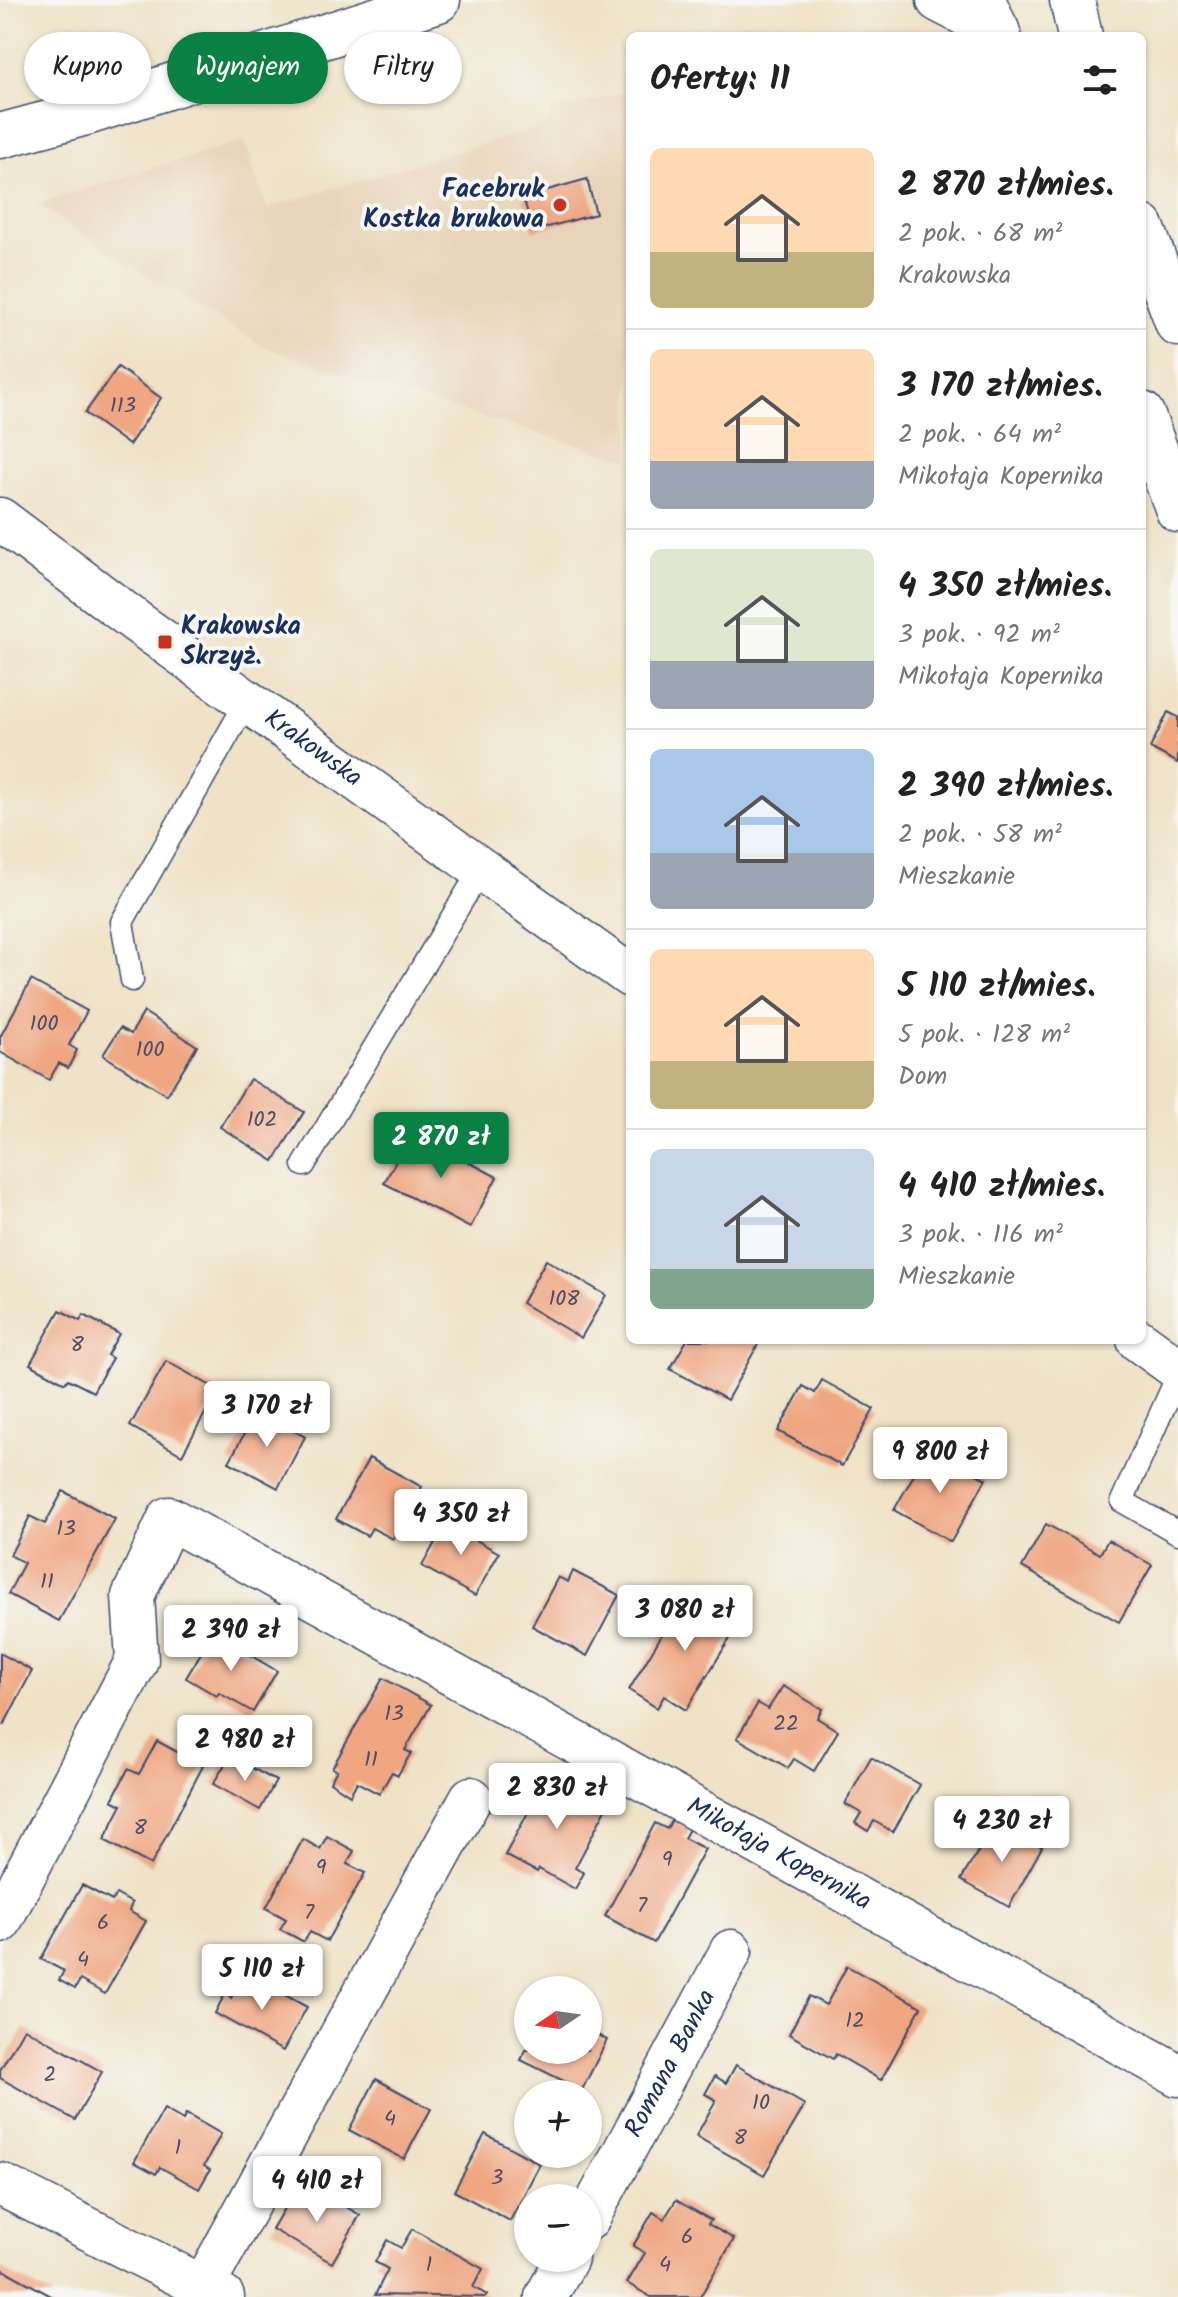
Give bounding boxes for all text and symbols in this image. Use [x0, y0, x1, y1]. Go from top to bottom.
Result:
chip: Kupno [24, 32, 151, 104]
chip: Wynajem [167, 32, 328, 104]
chip: Filtry [344, 32, 462, 104]
text: Oferty: 11 [650, 53, 790, 107]
icon: filters [1078, 58, 1122, 102]
text: 2 870 zł/mies. [898, 159, 1114, 213]
place label: Facebruk Kostka brukowa [363, 169, 545, 241]
icon: home [714, 180, 810, 276]
marker: Facebruk Kostka brukowa [551, 196, 569, 214]
text: 2 pok. · 68 m² [898, 213, 1062, 255]
text: Krakowska [898, 255, 1011, 297]
text: 3 170 zł/mies. [898, 360, 1103, 414]
icon: home [714, 381, 810, 477]
house number: 113 [110, 389, 136, 424]
text: 2 pok. · 64 m² [898, 414, 1061, 456]
text: Mikołaja Kopernika [898, 456, 1104, 498]
text: 4 350 zł/mies. [898, 560, 1112, 614]
icon: home [714, 581, 810, 677]
place label: Krakowska Skrzyż. [181, 606, 301, 678]
text: 3 pok. · 92 m² [898, 614, 1060, 656]
marker: Krakowska Skrzyż. [156, 633, 174, 651]
text: Mikołaja Kopernika [898, 656, 1104, 698]
street label: Krakowska [255, 698, 371, 798]
text: 2 390 zł/mies. [898, 760, 1113, 814]
icon: home [714, 781, 810, 877]
text: 2 pok. · 58 m² [898, 814, 1062, 856]
text: Mieszkanie [898, 856, 1015, 898]
text: 5 110 zł/mies. [898, 960, 1096, 1014]
icon: home [714, 981, 810, 1077]
house number: 100 [30, 1007, 58, 1042]
text: 5 pok. · 128 m² [898, 1014, 1070, 1056]
house number: 100 [136, 1033, 164, 1068]
text: Dom [898, 1056, 947, 1098]
house number: 102 [247, 1103, 277, 1138]
pin: 2 870 zł [358, 1112, 524, 1180]
text: 2 870 zł [392, 1117, 490, 1159]
text: 4 410 zł/mies. [898, 1160, 1105, 1214]
icon: home [714, 1181, 810, 1277]
text: 3 pok. · 116 m² [898, 1214, 1063, 1256]
text: Mieszkanie [898, 1256, 1015, 1298]
house number: 108 [548, 1282, 580, 1317]
house number: 8 [70, 1328, 84, 1363]
pin: 3 170 zł [184, 1381, 350, 1449]
text: 3 170 zł [222, 1386, 312, 1428]
pin: 9 800 zł [857, 1427, 1023, 1495]
text: 9 800 zł [891, 1432, 989, 1474]
pin: 4 350 zł [378, 1489, 544, 1557]
text: 4 350 zł [412, 1494, 510, 1536]
house number: 13 [56, 1512, 76, 1547]
house number: 11 [40, 1565, 54, 1600]
pin: 3 080 zł [602, 1585, 768, 1653]
text: 3 080 zł [636, 1590, 734, 1632]
pin: 2 390 zł [148, 1605, 314, 1673]
text: 2 390 zł [182, 1610, 280, 1652]
house number: 13 [384, 1697, 404, 1732]
house number: 22 [773, 1707, 799, 1742]
pin: 2 980 zł [162, 1715, 328, 1783]
text: 2 980 zł [195, 1720, 295, 1762]
house number: 11 [364, 1743, 378, 1778]
pin: 2 830 zł [474, 1763, 640, 1831]
text: 2 830 zł [507, 1768, 607, 1810]
street label: Mikołaja Kopernika [678, 1786, 879, 1923]
pin: 4 230 zł [919, 1796, 1085, 1864]
text: 4 230 zł [952, 1801, 1052, 1843]
house number: 8 [133, 1811, 147, 1846]
house number: 9 [662, 1843, 673, 1878]
house number: 9 [316, 1851, 327, 1886]
house number: 7 [637, 1889, 648, 1924]
house number: 7 [304, 1896, 315, 1931]
house number: 6 [97, 1906, 109, 1941]
house number: 4 [77, 1943, 89, 1978]
pin: 5 110 zł [179, 1944, 345, 2012]
text: 5 110 zł [220, 1949, 304, 1991]
north arrow [514, 1976, 602, 2064]
map controls [514, 1976, 602, 2272]
street label: Romana Banka [614, 1982, 728, 2146]
house number: 12 [845, 2004, 865, 2039]
house number: 2 [44, 2058, 56, 2093]
button: + [514, 2080, 602, 2168]
house number: 10 [752, 2086, 770, 2121]
house number: 4 [384, 2102, 396, 2137]
house number: 8 [733, 2121, 747, 2156]
house number: 1 [175, 2131, 181, 2166]
pin: 4 410 zł [234, 2156, 400, 2224]
text: 4 410 zł [271, 2161, 363, 2203]
house number: 3 [491, 2161, 503, 2196]
button: − [514, 2184, 602, 2272]
house number: 6 [681, 2220, 693, 2255]
house number: 1 [426, 2248, 432, 2283]
house number: 4 [659, 2248, 671, 2283]

